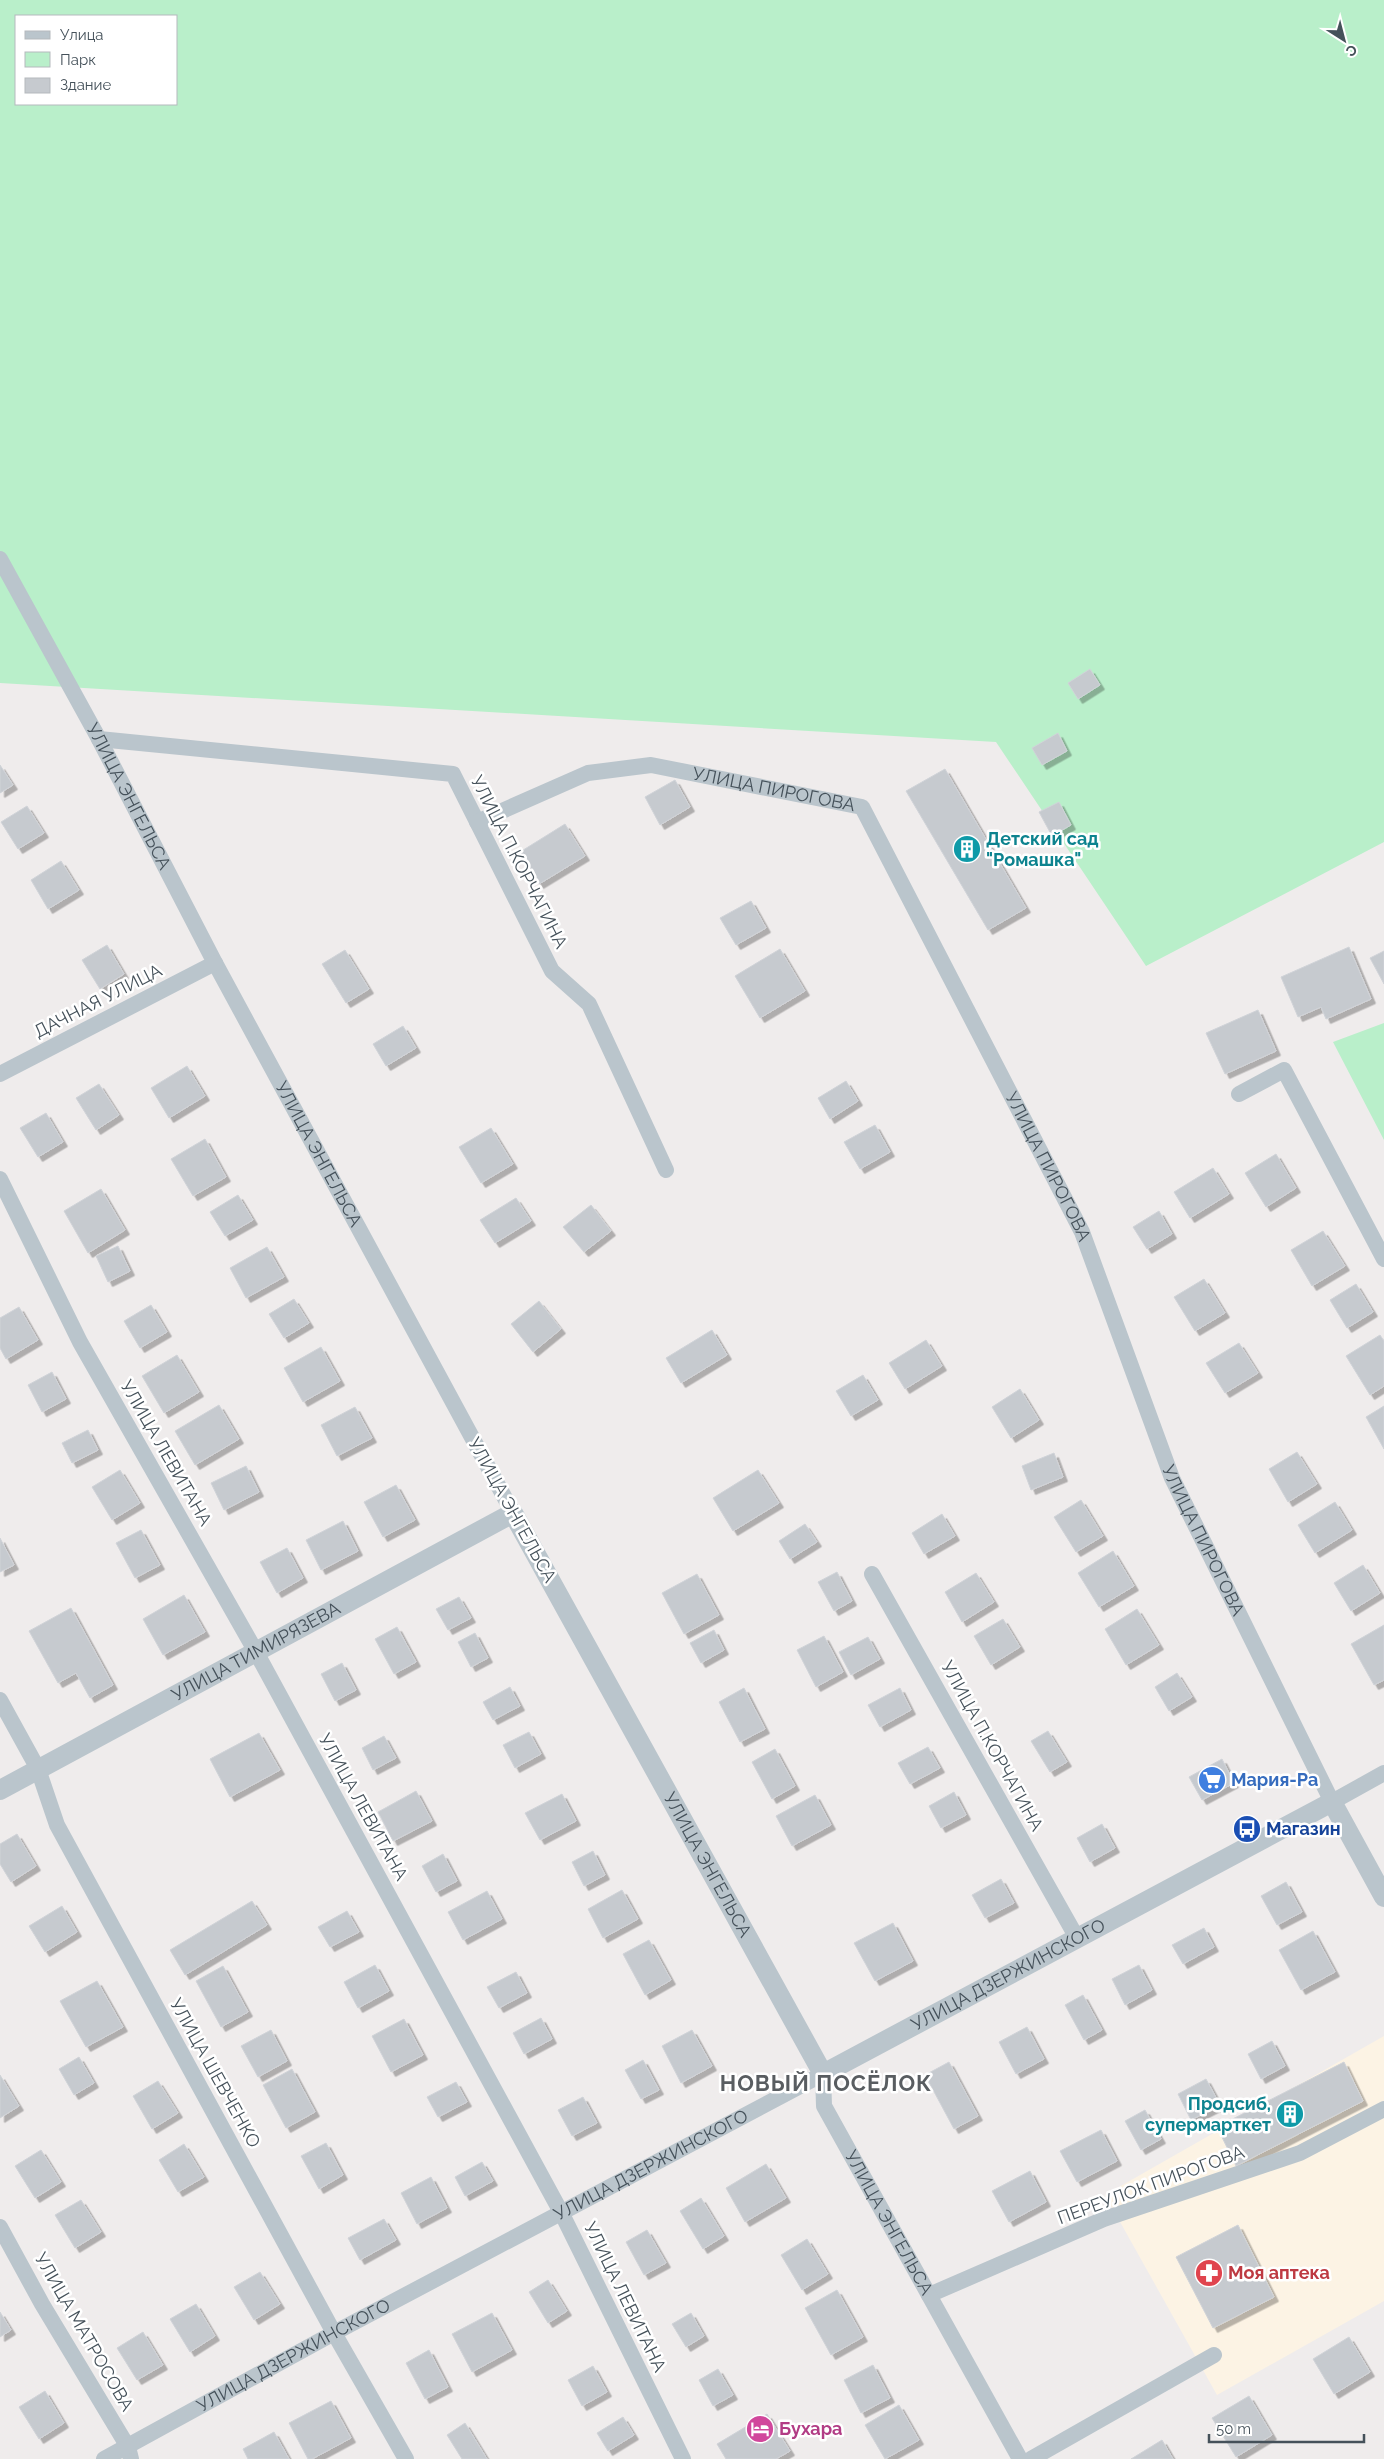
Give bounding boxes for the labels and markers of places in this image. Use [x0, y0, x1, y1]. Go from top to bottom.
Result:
place label: Детский сад "Ромашка" [986, 828, 1099, 870]
building icon: Детский сад "Ромашка" [952, 834, 982, 864]
supermarket icon: Мария-Ра [1197, 1765, 1227, 1795]
place label: Мария-Ра [1231, 1769, 1318, 1790]
bus stop icon: Магазин [1232, 1814, 1262, 1844]
place label: Магазин [1266, 1818, 1341, 1839]
place label: Продсиб, супермарткет [1145, 2093, 1271, 2135]
building icon: Продсиб, супермарткет [1275, 2099, 1305, 2129]
pharmacy icon: Моя аптека [1194, 2258, 1224, 2288]
place label: Моя аптека [1228, 2262, 1330, 2283]
hotel icon: Бухара [745, 2414, 775, 2444]
place label: Бухара [779, 2418, 842, 2439]

